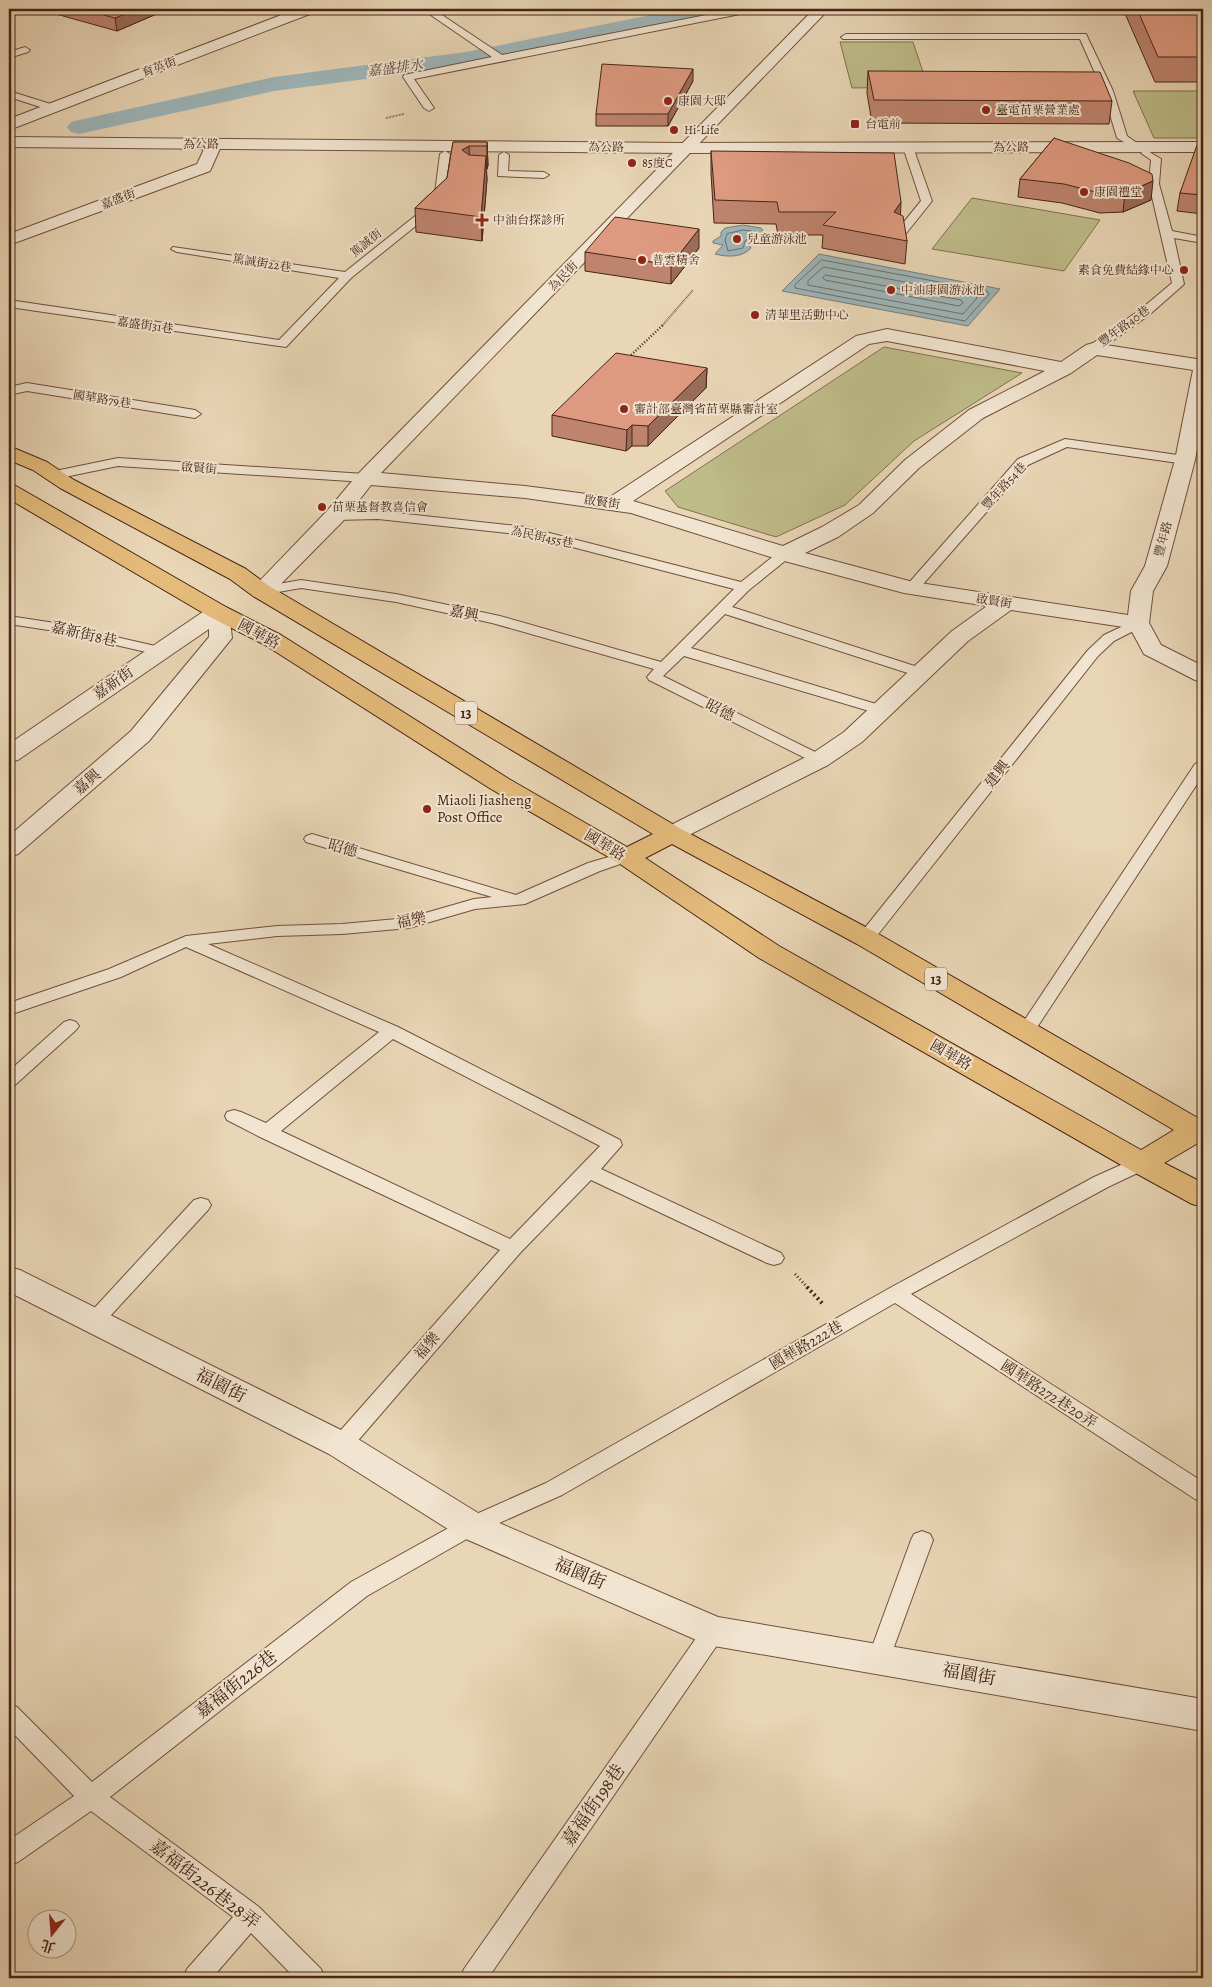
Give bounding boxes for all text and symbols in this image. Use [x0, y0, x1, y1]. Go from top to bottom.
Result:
street label: 育英街 [139, 53, 180, 81]
water label: 嘉盛排水 [366, 55, 426, 81]
place label: 康園大邸 [678, 93, 726, 109]
marker: 康園大邸 [662, 95, 674, 107]
place label: 臺電苗栗營業處 [996, 102, 1080, 118]
marker: 臺電苗栗營業處 [980, 104, 992, 116]
place label: 台電前 [865, 116, 901, 132]
marker: 台電前 [849, 118, 861, 130]
place label: Hi-Life [684, 122, 719, 138]
marker: Hi-Life [668, 124, 680, 136]
street label: 為公路 [183, 136, 219, 152]
street label: 為公路 [588, 139, 624, 155]
street label: 為公路 [993, 139, 1029, 155]
place label: 85度C [642, 155, 673, 171]
marker: 85度C [626, 157, 638, 169]
place label: 康園禮堂 [1094, 184, 1142, 200]
street label: 嘉盛街 [98, 185, 139, 213]
marker: 康園禮堂 [1078, 186, 1090, 198]
place label: 中油台探診所 [493, 212, 565, 228]
marker: 中油台探診所 [475, 213, 489, 227]
street label: 篤誠街 [347, 225, 386, 261]
place label: 兒童游泳池 [747, 231, 807, 247]
marker: 兒童游泳池 [731, 233, 743, 245]
street label: 篤誠街22巷 [231, 250, 293, 276]
place label: 普雲精舍 [652, 252, 700, 268]
marker: 普雲精舍 [636, 254, 648, 266]
street label: 為民街 [545, 257, 582, 295]
place label: 素食免費結緣中心 [1078, 262, 1174, 278]
marker: 素食免費結緣中心 [1178, 264, 1190, 276]
place label: 中油康園游泳池 [901, 282, 985, 298]
marker: 中油康園游泳池 [885, 284, 897, 296]
street label: 豐年路40巷 [1095, 302, 1153, 350]
place label: 清華里活動中心 [765, 307, 849, 323]
marker: 清華里活動中心 [749, 309, 761, 321]
street label: 嘉盛街31巷 [116, 313, 174, 337]
street label: 國華路79巷 [72, 387, 132, 411]
place label: 審計部臺灣省苗栗縣審計室 [634, 401, 778, 417]
marker: 審計部臺灣省苗栗縣審計室 [618, 403, 630, 415]
street label: 啟賢街 [180, 459, 219, 477]
street label: 豐年路54巷 [978, 459, 1030, 513]
street label: 啟賢街 [583, 492, 622, 513]
place label: 苗栗基督教喜信會 [332, 499, 428, 515]
marker: 苗栗基督教喜信會 [316, 501, 328, 513]
street label: 豐年路 [1151, 520, 1175, 558]
street label: 為民街455巷 [509, 523, 575, 551]
street label: 啟賢街 [975, 590, 1014, 612]
street label: 嘉興 [447, 600, 481, 626]
street label: 國華路 [234, 615, 284, 653]
street label: 嘉新街8巷 [49, 617, 119, 651]
street label: 嘉新街 [89, 662, 137, 704]
street label: 昭德 [702, 694, 738, 726]
road number: 13 [455, 701, 477, 724]
street label: 建興 [980, 756, 1014, 792]
street label: 嘉興 [69, 765, 105, 799]
place label: Miaoli Jiasheng Post Office [437, 790, 532, 827]
marker: Miaoli Jiasheng Post Office [421, 803, 433, 815]
street label: 國華路 [581, 825, 629, 865]
street label: 昭德 [326, 834, 360, 862]
street label: 福樂 [394, 907, 428, 933]
road number: 13 [925, 968, 947, 991]
street label: 國華路 [927, 1035, 975, 1075]
street label: 國華路222巷 [766, 1316, 846, 1374]
street label: 福樂 [410, 1328, 444, 1364]
street label: 國華路272巷20弄 [997, 1355, 1101, 1433]
street label: 福園街 [191, 1362, 251, 1408]
street label: 福園街 [550, 1551, 610, 1595]
street label: 嘉福街226巷 [190, 1645, 282, 1723]
street label: 福園街 [940, 1657, 998, 1691]
street label: 嘉福街198巷 [556, 1759, 630, 1851]
street label: 嘉福街226巷28弄 [145, 1834, 265, 1934]
north arrow [28, 1910, 78, 1960]
text: 北 [39, 1935, 58, 1957]

